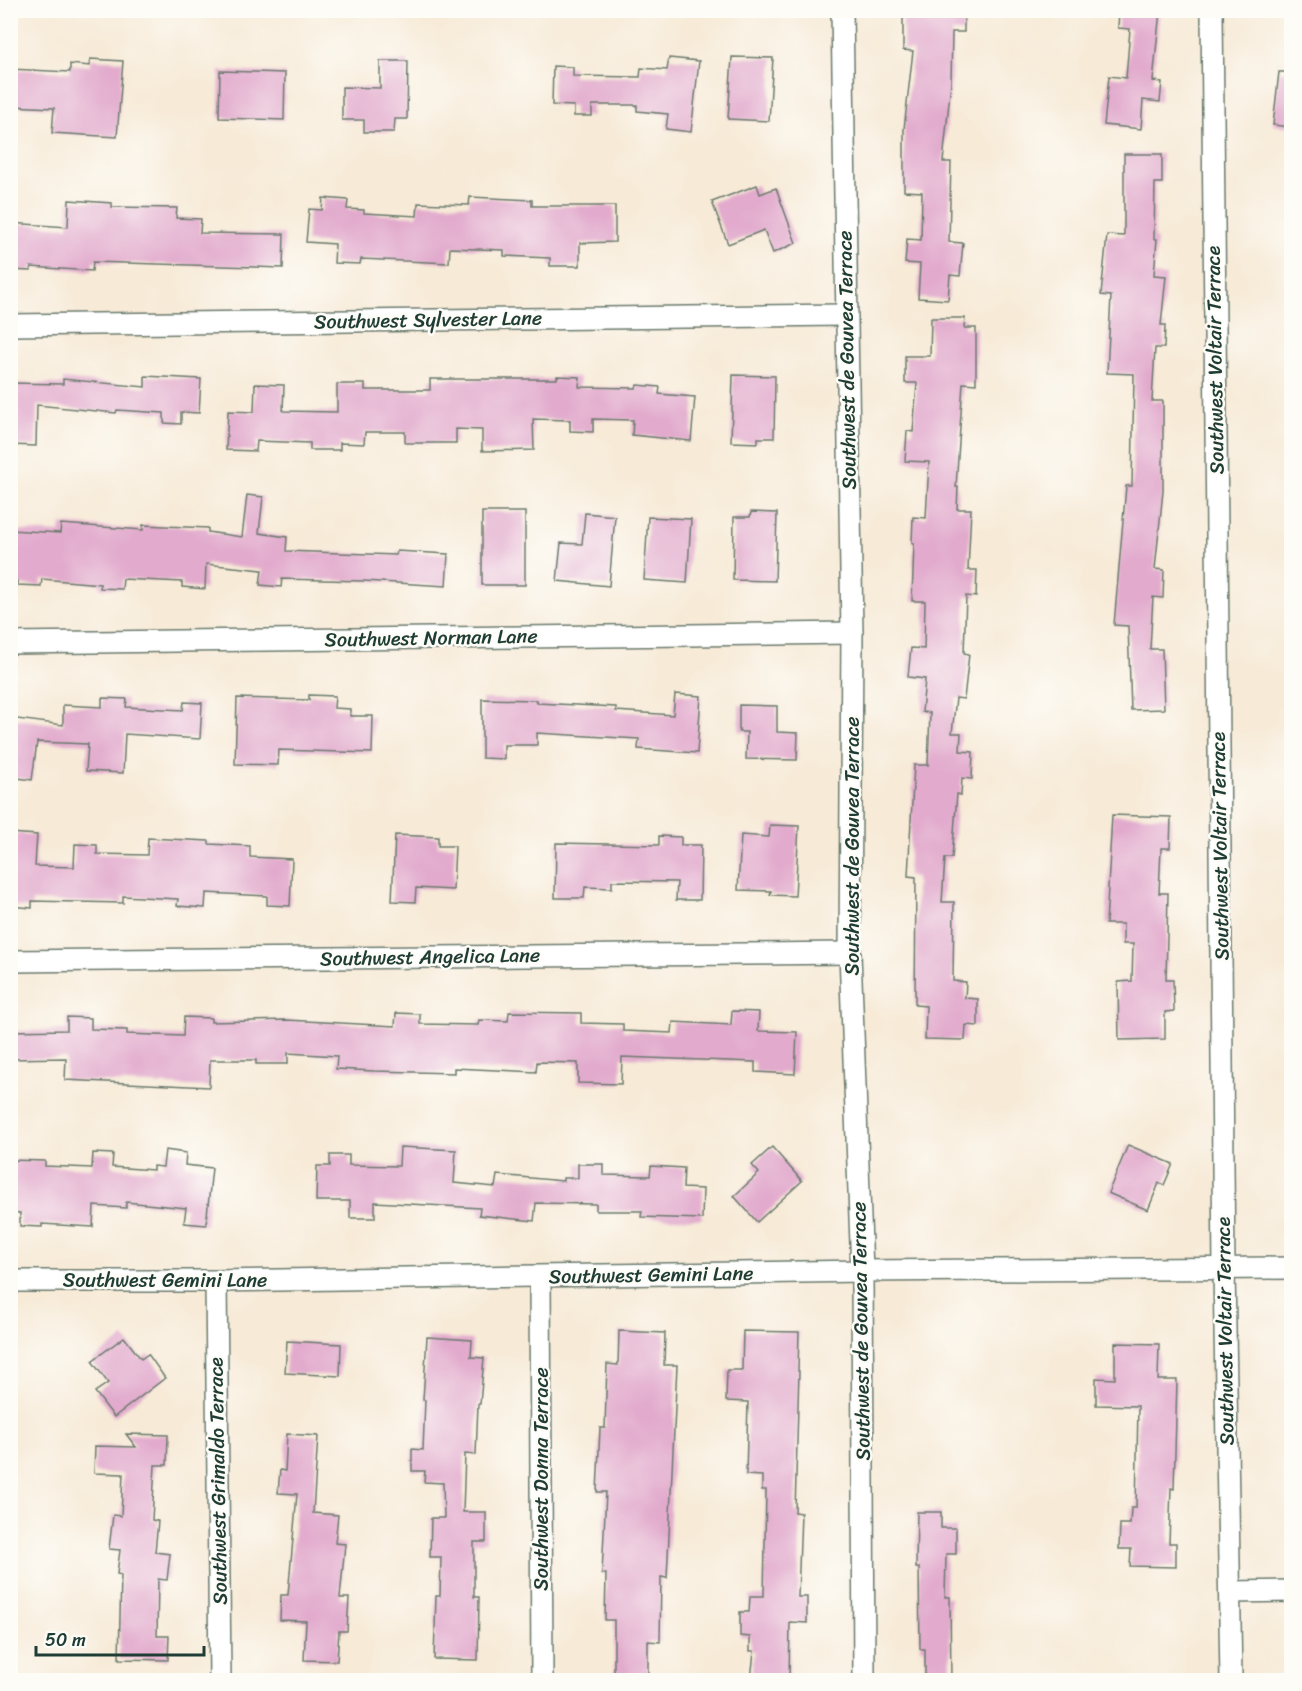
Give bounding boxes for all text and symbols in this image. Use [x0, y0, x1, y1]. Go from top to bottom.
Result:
street label: Southwest de Gouvea Terrace [827, 230, 867, 490]
street label: Southwest Voltair Terrace [1196, 245, 1234, 475]
street label: Southwest Sylvester Lane [314, 301, 542, 339]
street label: Southwest Norman Lane [324, 619, 538, 657]
street label: Southwest de Gouvea Terrace [835, 716, 870, 976]
street label: Southwest Voltair Terrace [1201, 731, 1239, 961]
street label: Southwest Angelica Lane [320, 938, 540, 976]
street label: Southwest de Gouvea Terrace [841, 1201, 881, 1461]
street label: Southwest Voltair Terrace [1206, 1216, 1244, 1446]
street label: Southwest Gemini Lane [548, 1256, 754, 1294]
street label: Southwest Gemini Lane [63, 1263, 267, 1298]
street label: Southwest Grimaldo Terrace [198, 1356, 238, 1605]
street label: Southwest Donna Terrace [524, 1367, 559, 1591]
scale bar [36, 1619, 204, 1657]
text: 50 m [45, 1624, 86, 1656]

